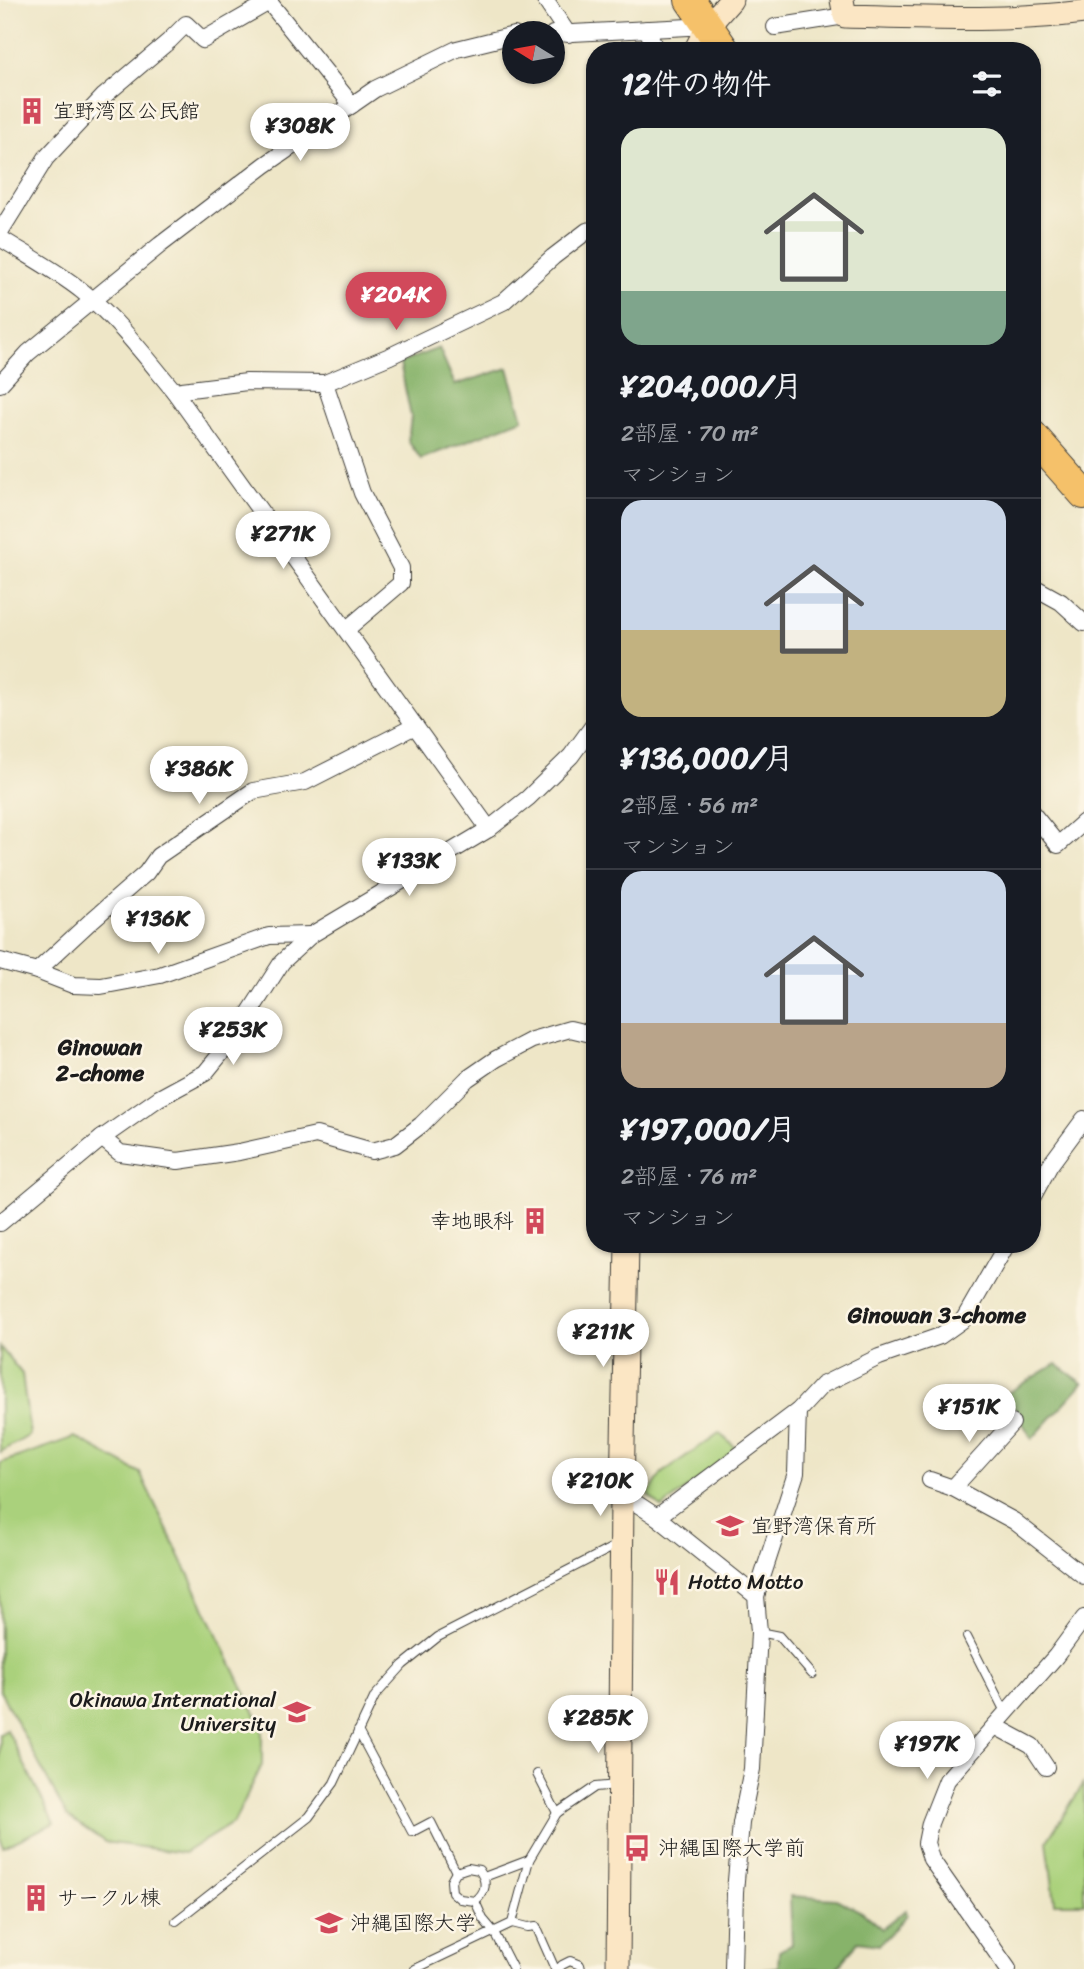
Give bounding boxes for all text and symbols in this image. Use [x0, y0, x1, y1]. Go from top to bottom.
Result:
north arrow [502, 21, 565, 84]
map controls [502, 21, 565, 84]
text: 12件の物件 [621, 57, 771, 111]
icon: filters [968, 65, 1006, 103]
place label: 宜野湾区公民館 [53, 92, 200, 130]
building icon: 宜野湾区公民館 [17, 96, 47, 126]
pin: ¥308K [251, 104, 349, 163]
text: ¥308K [266, 105, 334, 146]
icon: home [751, 174, 877, 300]
pin: ¥204K [347, 272, 445, 332]
text: ¥204K [362, 274, 430, 315]
text: ¥204,000/月 [621, 359, 803, 413]
text: 2部屋 · 70 m² [621, 413, 759, 454]
text: マンション [621, 454, 735, 495]
pin: ¥271K [234, 512, 332, 571]
text: ¥271K [251, 513, 315, 554]
icon: home [751, 546, 877, 672]
text: ¥136,000/月 [621, 731, 794, 785]
pin: ¥386K [150, 746, 248, 806]
text: ¥386K [166, 748, 232, 789]
text: 2部屋 · 56 m² [621, 785, 758, 826]
text: マンション [621, 826, 735, 867]
pin: ¥133K [360, 838, 458, 898]
text: ¥133K [378, 840, 440, 881]
pin: ¥136K [109, 897, 207, 956]
text: ¥136K [127, 898, 189, 939]
icon: home [751, 917, 877, 1043]
pin: ¥253K [184, 1007, 282, 1067]
text: ¥253K [200, 1009, 266, 1050]
district label: Ginowan 2-chome [55, 1027, 144, 1094]
text: ¥197,000/月 [621, 1102, 796, 1156]
text: 2部屋 · 76 m² [621, 1156, 757, 1197]
text: マンション [621, 1197, 735, 1238]
place label: 幸地眼科 [430, 1202, 514, 1240]
building icon: 幸地眼科 [520, 1206, 550, 1236]
district label: Ginowan 3-chome [847, 1295, 1027, 1336]
pin: ¥211K [554, 1310, 652, 1369]
text: ¥211K [573, 1311, 633, 1352]
pin: ¥151K [920, 1384, 1018, 1444]
text: ¥151K [939, 1386, 999, 1427]
pin: ¥210K [551, 1458, 649, 1518]
text: ¥210K [568, 1460, 632, 1501]
place label: 宜野湾保育所 [751, 1507, 877, 1545]
school or university icon: 宜野湾保育所 [715, 1511, 745, 1541]
place label: Hotto Motto [688, 1563, 804, 1601]
restaurant icon: Hotto Motto [652, 1567, 682, 1597]
place label: Okinawa International University [69, 1681, 277, 1743]
pin: ¥285K [549, 1696, 647, 1755]
school or university icon: Okinawa International University [282, 1697, 312, 1727]
text: ¥285K [564, 1697, 632, 1738]
pin: ¥197K [878, 1722, 976, 1781]
text: ¥197K [895, 1723, 959, 1764]
place label: 沖縄国際大学前 [658, 1829, 805, 1867]
bus stop icon: 沖縄国際大学前 [622, 1833, 652, 1863]
place label: サークル棟 [57, 1879, 161, 1917]
building icon: サークル棟 [21, 1883, 51, 1913]
place label: 沖縄国際大学 [350, 1904, 476, 1942]
school or university icon: 沖縄国際大学 [314, 1908, 344, 1938]

